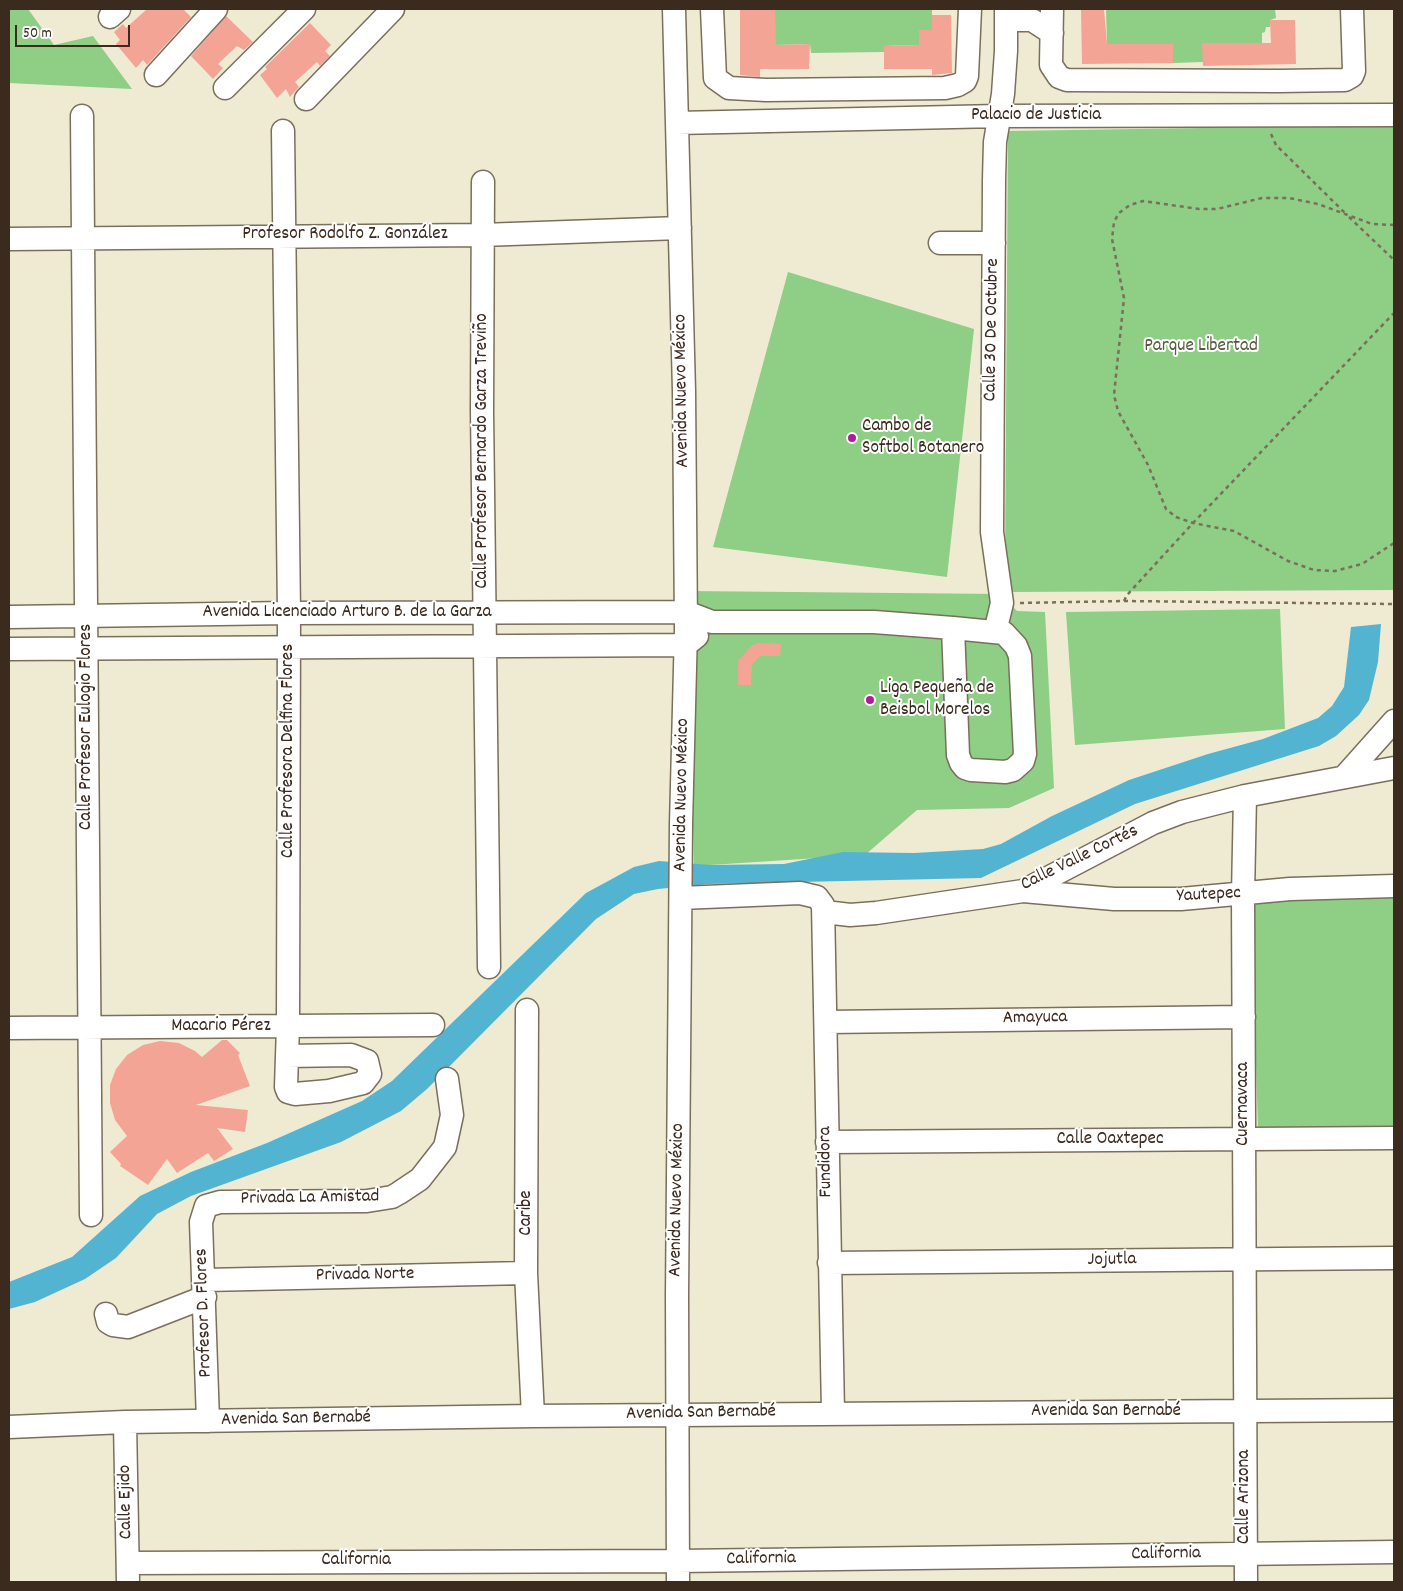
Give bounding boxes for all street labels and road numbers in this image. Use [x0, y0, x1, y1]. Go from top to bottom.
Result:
street label: Palacio de Justicia [971, 105, 1101, 127]
street label: Profesor Rodolfo Z. González [242, 224, 448, 246]
street label: Calle 30 De Octubre [980, 258, 1006, 402]
street label: Calle Profesor Bernardo Garza Treviño [472, 313, 494, 589]
street label: Avenida Nuevo México [670, 314, 696, 468]
street label: Avenida Licenciado Arturo B. de la Garza [203, 602, 491, 624]
street label: Calle Profesor Eulogio Flores [76, 624, 98, 830]
street label: Calle Profesora Delfina Flores [278, 644, 300, 858]
street label: Avenida Nuevo México [670, 718, 696, 872]
street label: Calle Valle Cortés [1018, 821, 1142, 897]
street label: Yautepec [1176, 883, 1242, 909]
street label: Amayuca [1002, 1007, 1068, 1031]
street label: Macario Pérez [171, 1016, 271, 1038]
street label: Cuernavaca [1233, 1062, 1255, 1146]
street label: Avenida Nuevo México [665, 1123, 691, 1277]
street label: Fundidora [815, 1126, 839, 1198]
street label: Calle Oaxtepec [1056, 1129, 1164, 1151]
street label: Privada La Amistad [240, 1186, 380, 1212]
street label: Caribe [516, 1190, 538, 1236]
street label: Profesor D. Flores [191, 1248, 219, 1378]
street label: Jojutla [1087, 1249, 1137, 1273]
street label: Privada Norte [316, 1264, 414, 1288]
street label: Avenida San Bernabé [626, 1401, 776, 1427]
street label: Avenida San Bernabé [1031, 1401, 1181, 1423]
street label: Avenida San Bernabé [221, 1407, 371, 1433]
street label: Calle Arizona [1234, 1450, 1256, 1544]
street label: Calle Ejido [115, 1465, 139, 1539]
street label: California [1131, 1543, 1201, 1567]
street label: California [726, 1548, 796, 1572]
street label: California [321, 1550, 391, 1572]

